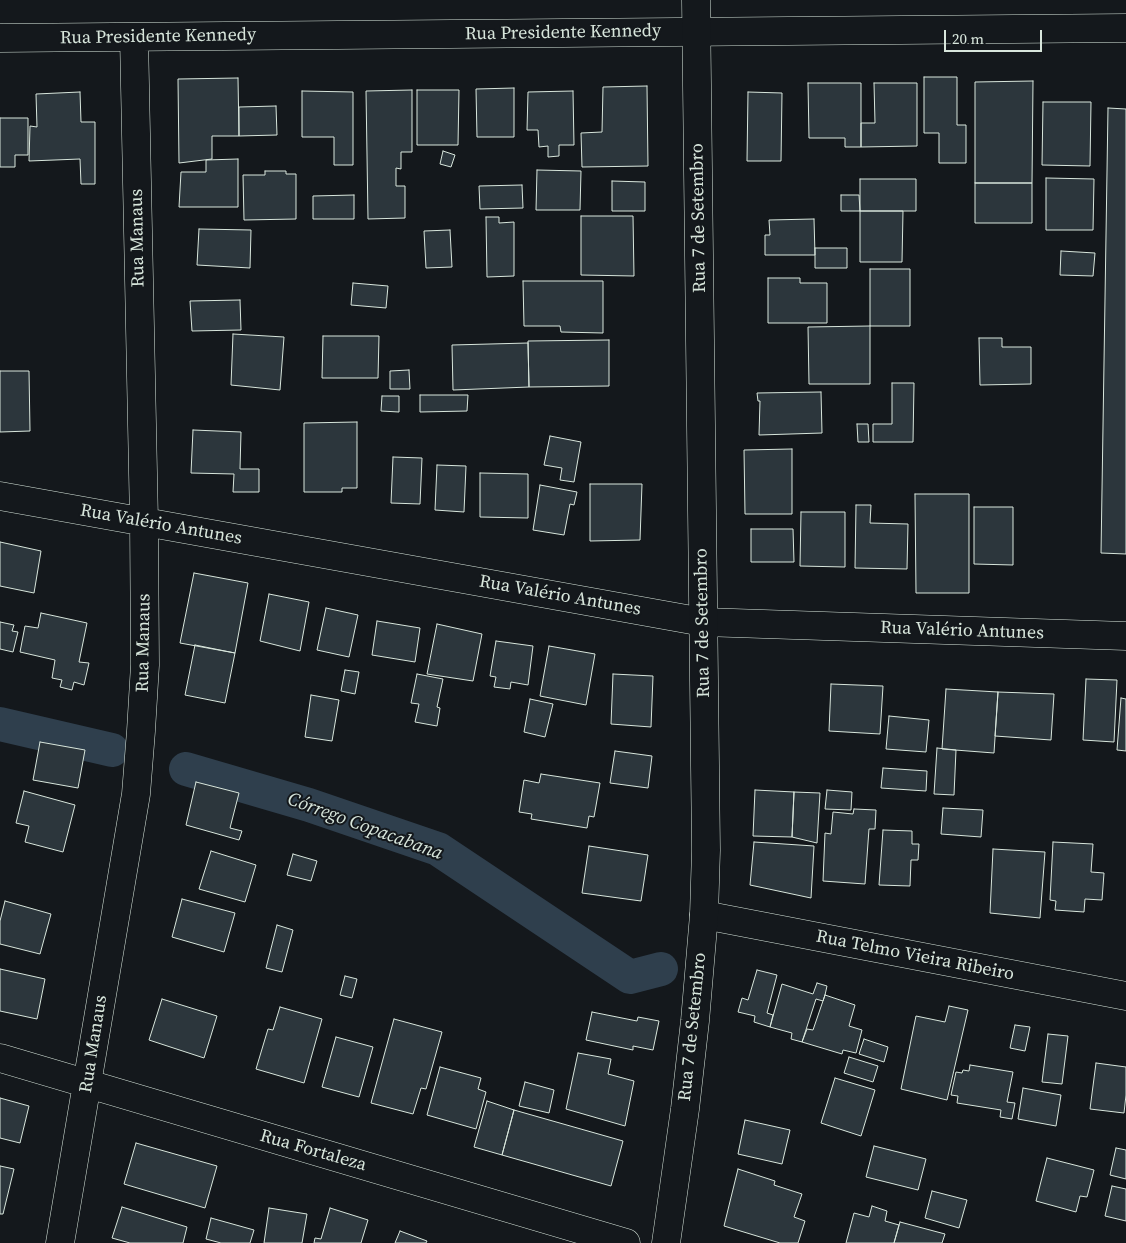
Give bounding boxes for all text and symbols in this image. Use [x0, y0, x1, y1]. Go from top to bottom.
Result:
street label: Rua Presidente Kennedy [465, 20, 661, 46]
scale bar [946, 20, 1044, 52]
street label: Rua Presidente Kennedy [60, 24, 256, 50]
text: 20 m [952, 28, 984, 49]
street label: Rua 7 de Setembro [687, 143, 711, 293]
street label: Rua Manaus [126, 188, 150, 288]
street label: Rua Valério Antunes [78, 500, 244, 550]
street label: Rua 7 de Setembro [691, 548, 715, 698]
street label: Rua Valério Antunes [477, 571, 643, 621]
street label: Rua Manaus [132, 593, 156, 693]
street label: Rua Valério Antunes [880, 617, 1044, 645]
water label: Córrego Copacabana [284, 788, 446, 866]
street label: Rua Telmo Vieira Ribeiro [814, 926, 1016, 986]
street label: Rua 7 de Setembro [674, 952, 712, 1102]
street label: Rua Manaus [76, 994, 112, 1094]
street label: Rua Fortaleza [257, 1125, 369, 1177]

